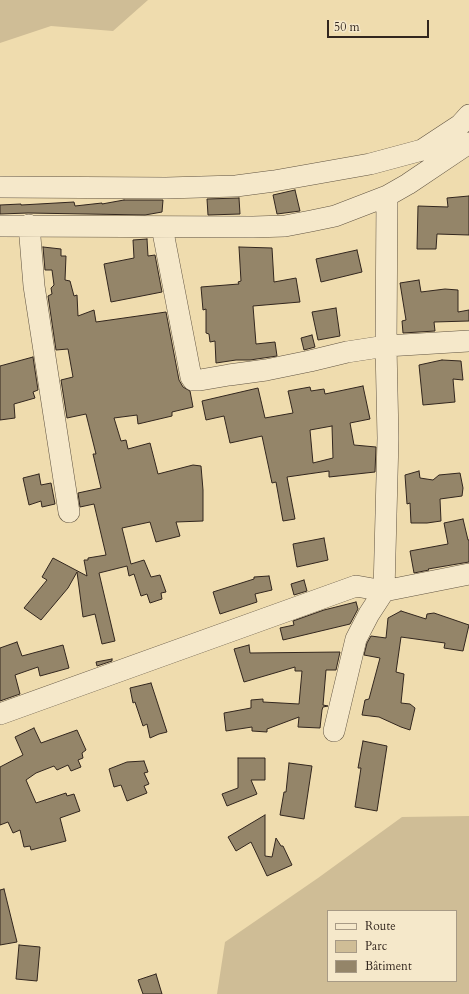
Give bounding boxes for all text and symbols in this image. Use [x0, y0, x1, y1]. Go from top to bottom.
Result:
scale bar [329, 12, 431, 38]
text: 50 m [334, 19, 360, 35]
legend [327, 910, 457, 982]
text: Route [365, 918, 396, 934]
text: Parc [365, 938, 387, 954]
text: Bâtiment [365, 958, 412, 974]

